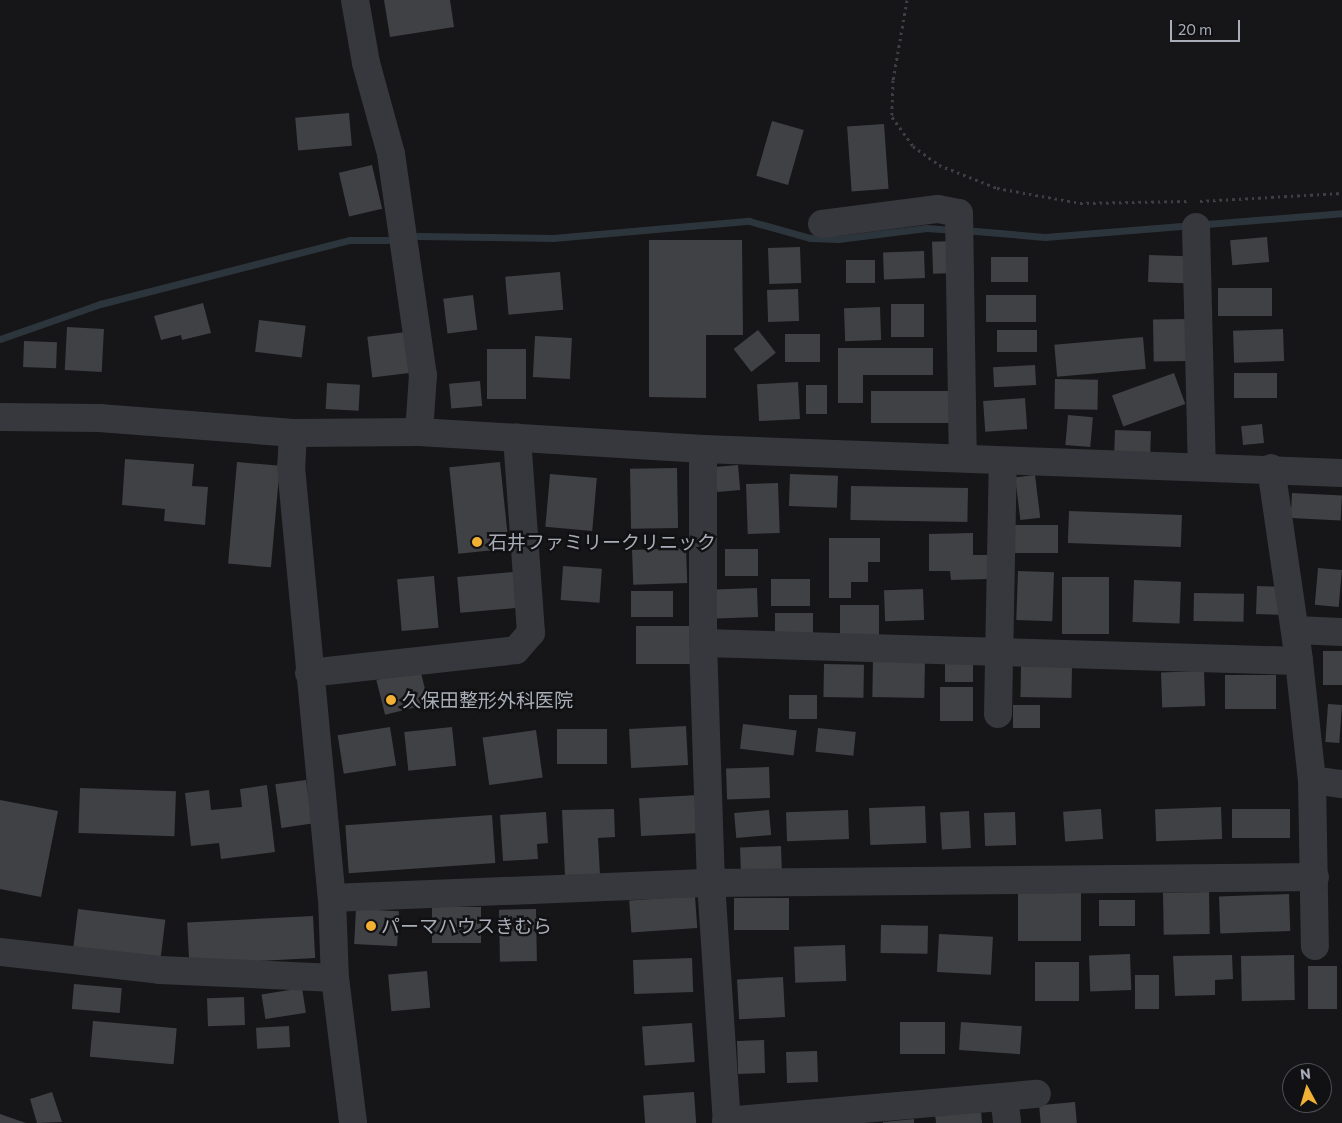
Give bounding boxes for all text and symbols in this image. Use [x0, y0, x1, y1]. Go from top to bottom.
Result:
scale bar [1172, 10, 1242, 42]
text: 20 m [1178, 20, 1212, 38]
place label: 石井ファミリークリニック [488, 531, 716, 553]
marker: 石井ファミリークリニック [470, 535, 484, 549]
place label: 久保田整形外科医院 [402, 689, 573, 711]
marker: 久保田整形外科医院 [384, 693, 398, 707]
place label: パーマハウスきむら [381, 915, 552, 937]
marker: パーマハウスきむら [365, 920, 377, 932]
north arrow [1282, 1063, 1332, 1113]
text: N [1299, 1065, 1312, 1083]

